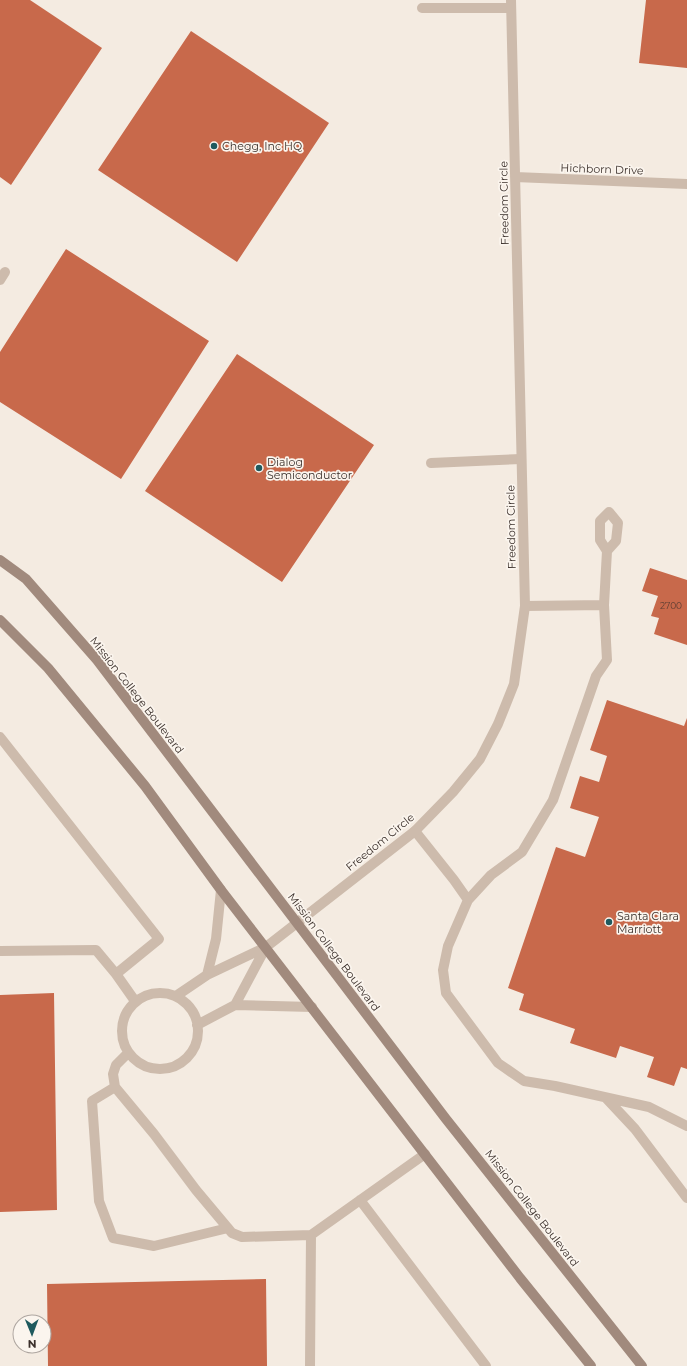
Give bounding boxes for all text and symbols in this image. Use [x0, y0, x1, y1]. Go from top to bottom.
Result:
place label: Chegg, Inc HQ [222, 139, 303, 153]
marker: Chegg, Inc HQ [209, 141, 219, 151]
street label: Freedom Circle [496, 161, 512, 245]
street label: Hichborn Drive [560, 161, 644, 177]
place label: Dialog Semiconductor [267, 455, 352, 482]
marker: Dialog Semiconductor [254, 463, 264, 473]
street label: Freedom Circle [503, 485, 519, 569]
house number: 2700 [660, 600, 682, 611]
street label: Mission College Boulevard [87, 634, 187, 756]
street label: Freedom Circle [343, 810, 417, 874]
street label: Mission College Boulevard [285, 890, 383, 1014]
place label: Santa Clara Marriott [617, 909, 679, 936]
marker: Santa Clara Marriott [604, 917, 614, 927]
street label: Mission College Boulevard [482, 1147, 582, 1269]
north arrow [12, 1314, 52, 1354]
text: N [28, 1337, 37, 1351]

